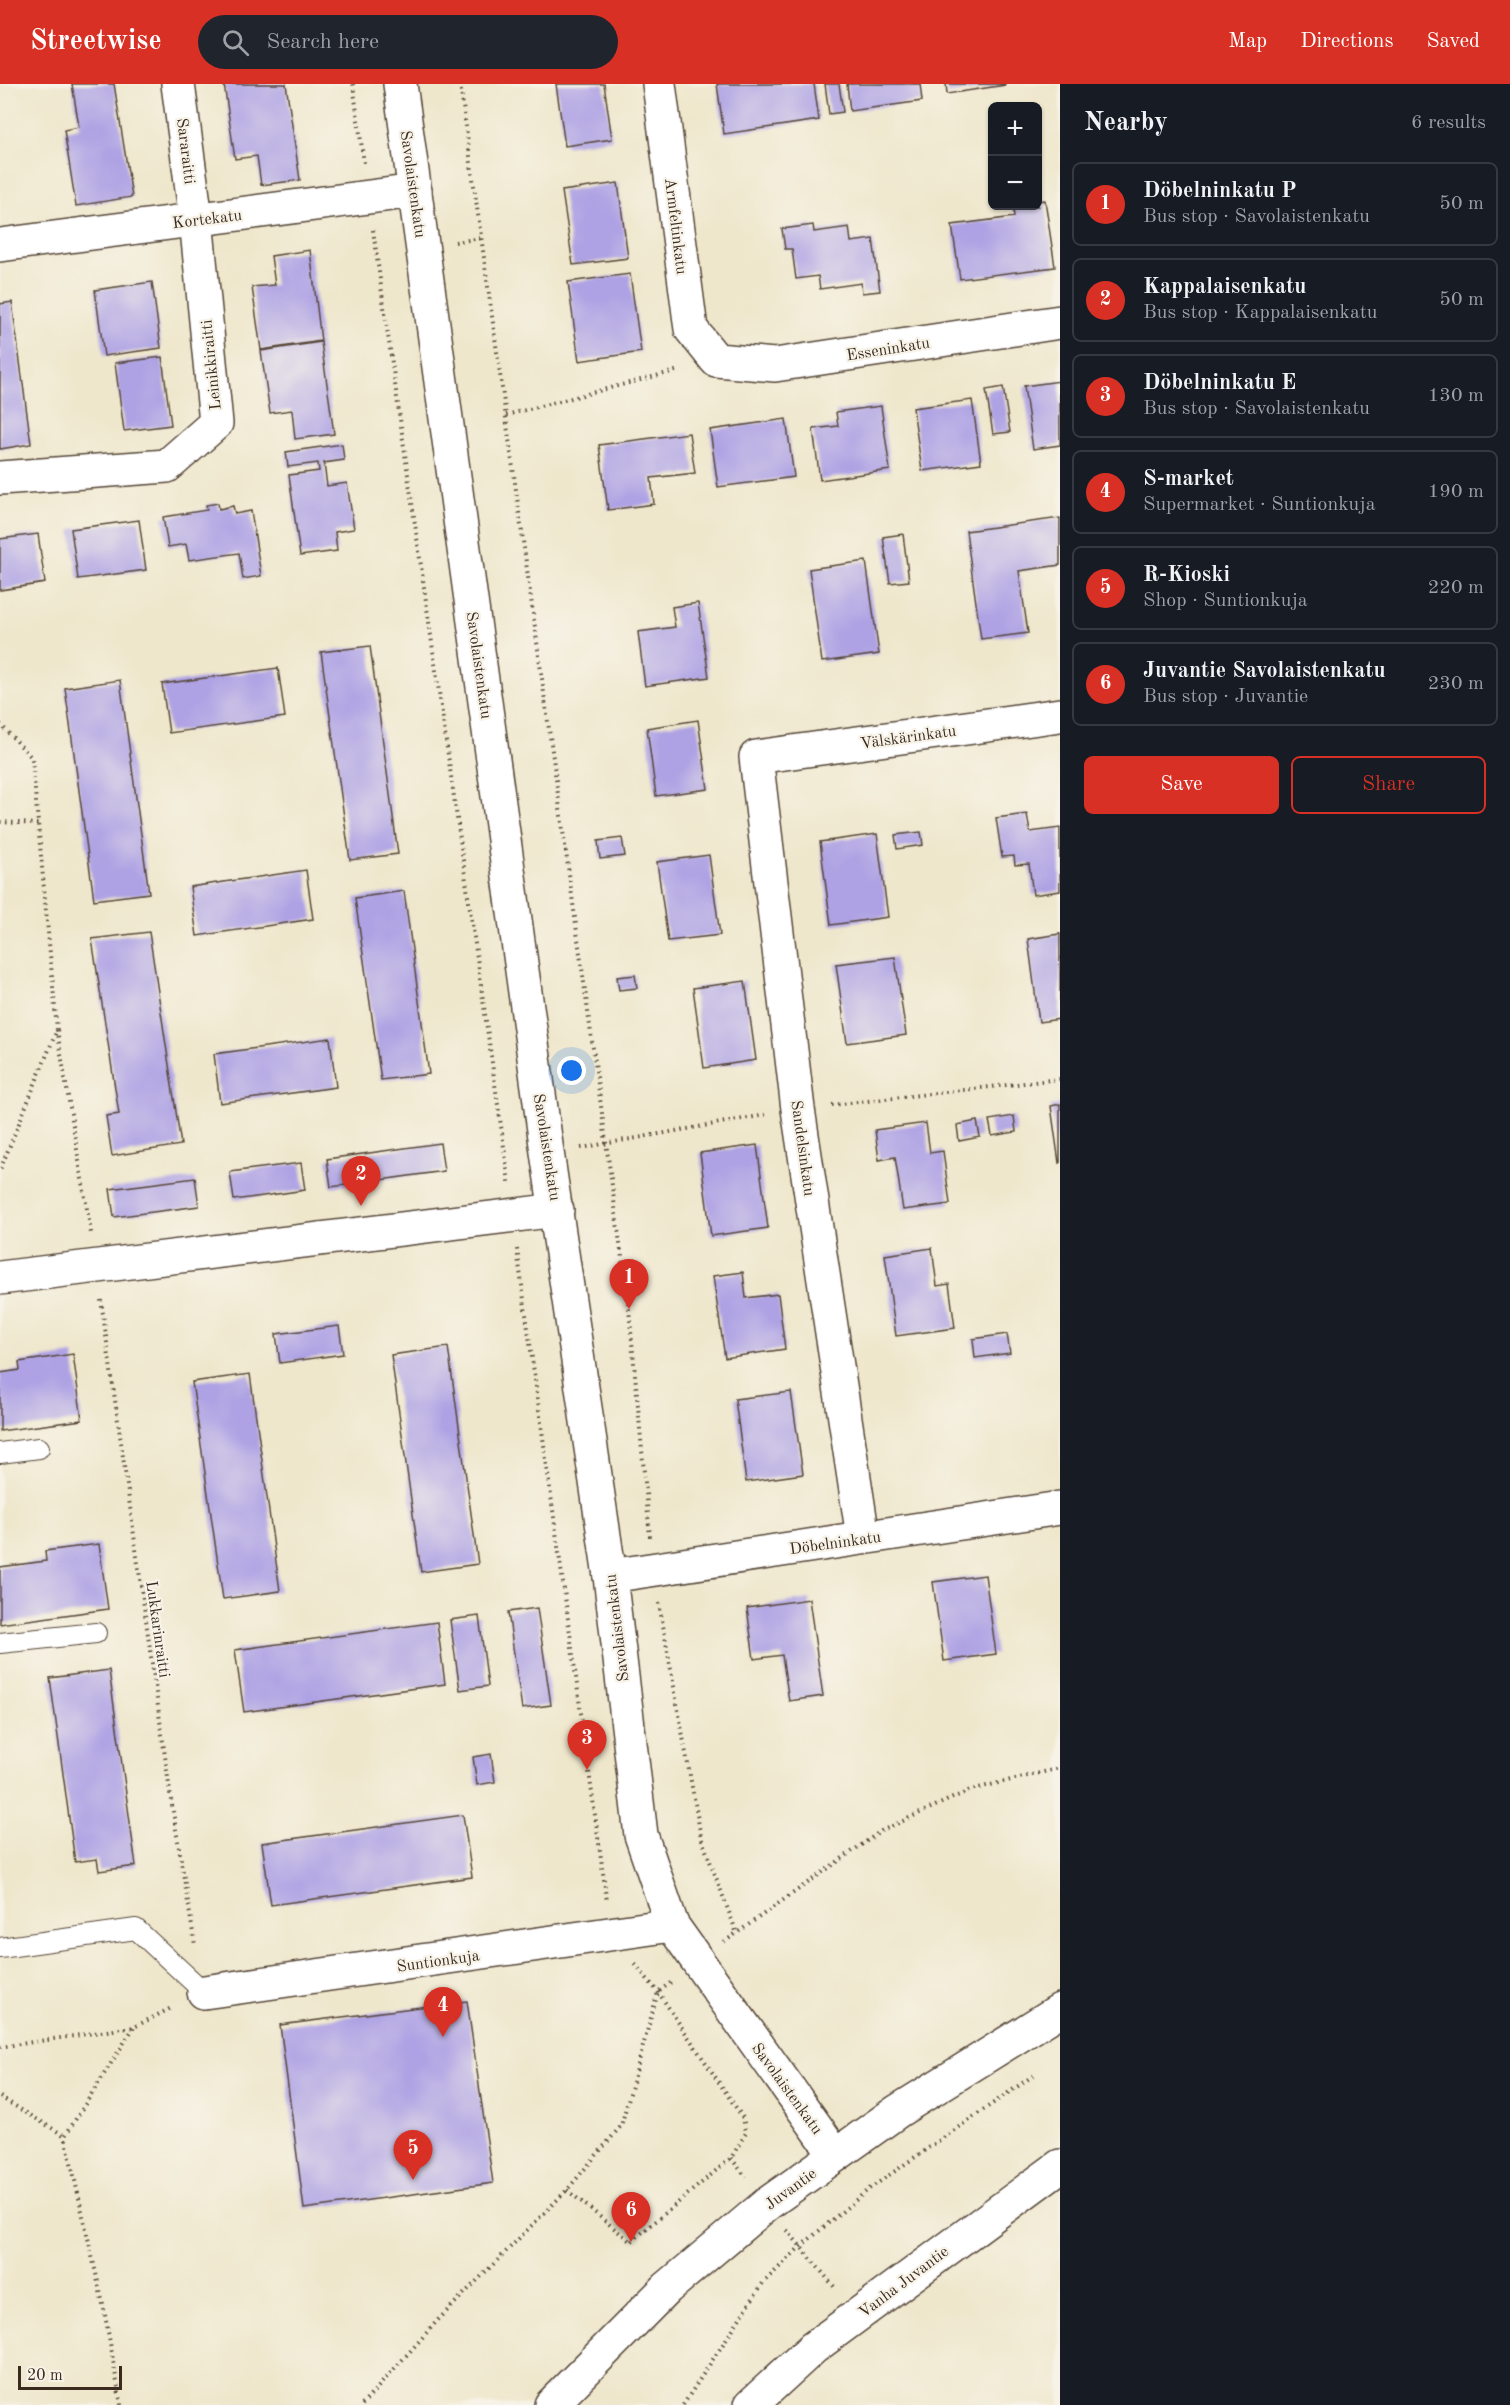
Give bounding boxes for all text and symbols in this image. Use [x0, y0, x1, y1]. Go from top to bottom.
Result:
search box [198, 15, 618, 69]
icon: search [219, 26, 252, 59]
text: Streetwise [30, 28, 162, 56]
text: Search here [267, 31, 379, 53]
text: Map [1228, 31, 1267, 52]
text: Directions [1300, 31, 1394, 52]
text: Saved [1427, 31, 1480, 52]
map controls [988, 102, 1042, 210]
button: + [988, 102, 1042, 156]
text: Nearby [1084, 110, 1168, 136]
text: 6 results [1411, 113, 1486, 133]
street label: Sararaitti [173, 117, 197, 185]
street label: Savolaistenkatu [397, 129, 428, 240]
button: − [988, 156, 1042, 210]
street label: Armfeltinkatu [661, 177, 689, 276]
text: Döbelninkatu P [1143, 180, 1296, 202]
text: 1 [1100, 194, 1111, 214]
text: 50 m [1439, 194, 1484, 214]
text: Bus stop · Savolaistenkatu [1143, 207, 1370, 227]
street label: Kortekatu [172, 208, 243, 232]
text: Kappalaisenkatu [1143, 276, 1306, 298]
text: 2 [1100, 290, 1111, 310]
text: 50 m [1439, 290, 1484, 310]
text: Bus stop · Kappalaisenkatu [1143, 303, 1377, 323]
street label: Leinikkiraitti [199, 319, 225, 411]
street label: Esseninkatu [845, 335, 932, 364]
text: Döbelninkatu E [1143, 372, 1296, 394]
text: 3 [1100, 386, 1111, 406]
text: 130 m [1428, 386, 1484, 406]
text: Bus stop · Savolaistenkatu [1143, 399, 1370, 419]
text: S-market [1143, 468, 1234, 490]
text: 4 [1100, 482, 1111, 502]
text: 190 m [1428, 482, 1484, 502]
text: Supermarket · Suntionkuja [1143, 495, 1376, 515]
text: R-Kioski [1143, 564, 1230, 586]
text: 5 [1100, 578, 1111, 598]
text: 220 m [1428, 578, 1484, 598]
text: Shop · Suntionkuja [1143, 591, 1308, 611]
street label: Savolaistenkatu [463, 610, 494, 721]
text: Juvantie Savolaistenkatu [1143, 660, 1386, 682]
text: 6 [1100, 674, 1111, 694]
text: 230 m [1428, 674, 1484, 694]
text: Bus stop · Juvantie [1143, 687, 1308, 707]
street label: Välskärinkatu [859, 723, 958, 753]
button: Save [1084, 756, 1279, 814]
button: Share [1291, 756, 1486, 814]
your location [557, 1056, 586, 1085]
street label: Savolaistenkatu [530, 1093, 562, 1203]
street label: Sandelsinkatu [787, 1099, 817, 1198]
pin: 2 [342, 1156, 380, 1206]
pin: 1 [610, 1260, 648, 1309]
street label: Döbelninkatu [788, 1530, 883, 1558]
street label: Savolaistenkatu [603, 1573, 633, 1683]
street label: Lukkarinraitti [142, 1580, 172, 1679]
pin: 3 [568, 1720, 606, 1770]
street label: Suntionkuja [396, 1948, 481, 1976]
pin: 4 [424, 1988, 462, 2037]
street label: Savolaistenkatu [748, 2041, 825, 2138]
pin: 5 [394, 2130, 432, 2180]
street label: Juvantie [763, 2166, 820, 2213]
pin: 6 [612, 2192, 650, 2242]
street label: Vanha Juvantie [856, 2244, 952, 2321]
scale bar [18, 2363, 122, 2390]
text: 20 m [27, 2368, 63, 2384]

